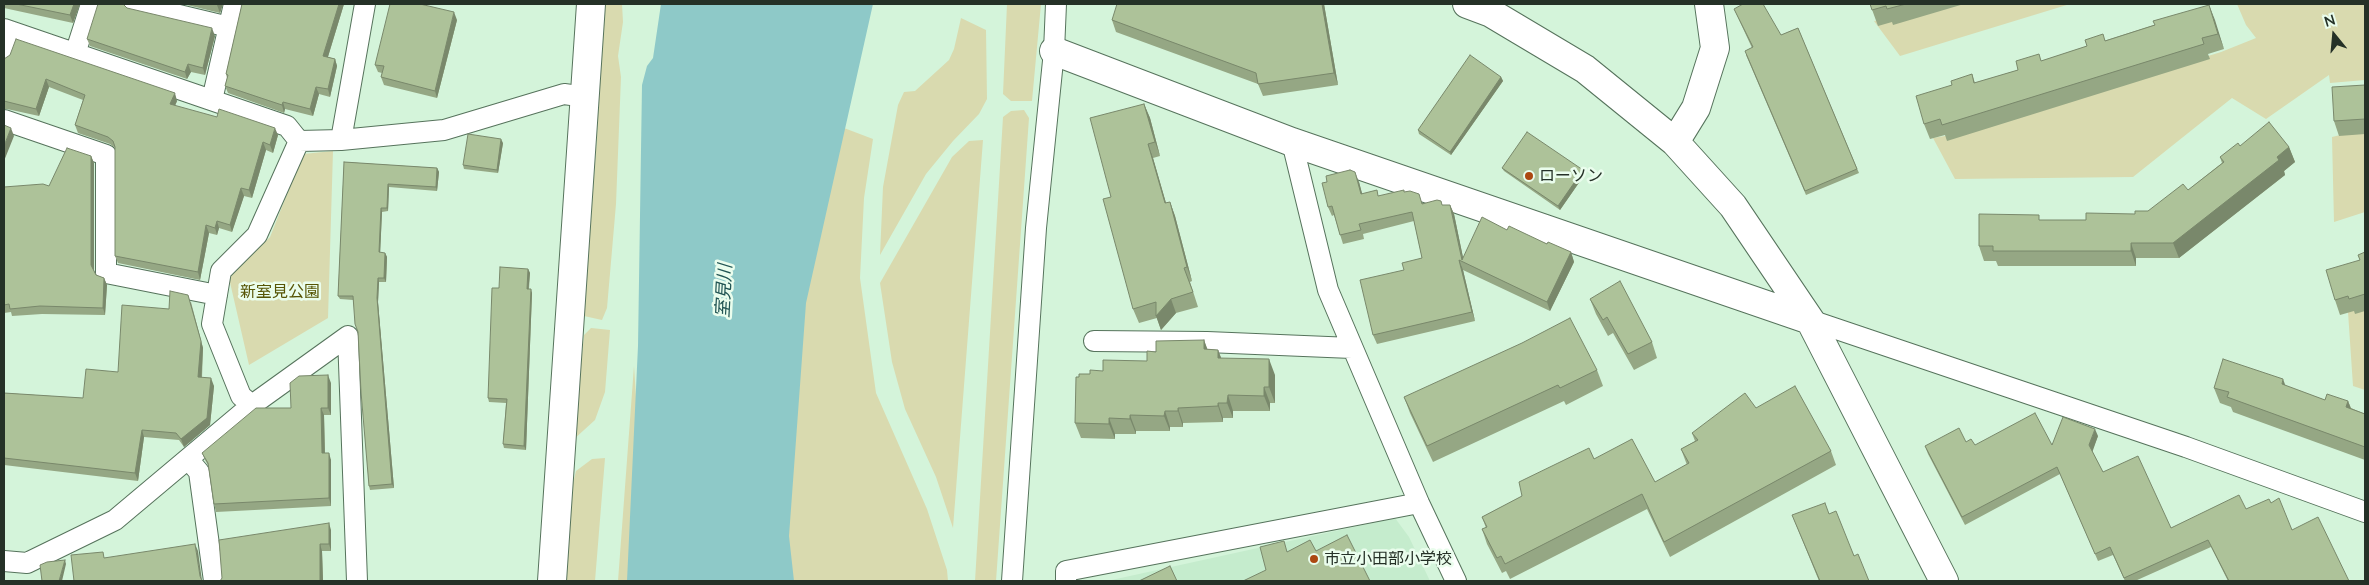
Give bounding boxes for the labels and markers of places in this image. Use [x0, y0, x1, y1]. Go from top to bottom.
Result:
place label: ローソン [1539, 166, 1603, 186]
marker: ローソン [1523, 170, 1535, 182]
place label: 市立小田部小学校 [1324, 549, 1452, 569]
marker: 市立小田部小学校 [1308, 553, 1320, 565]

